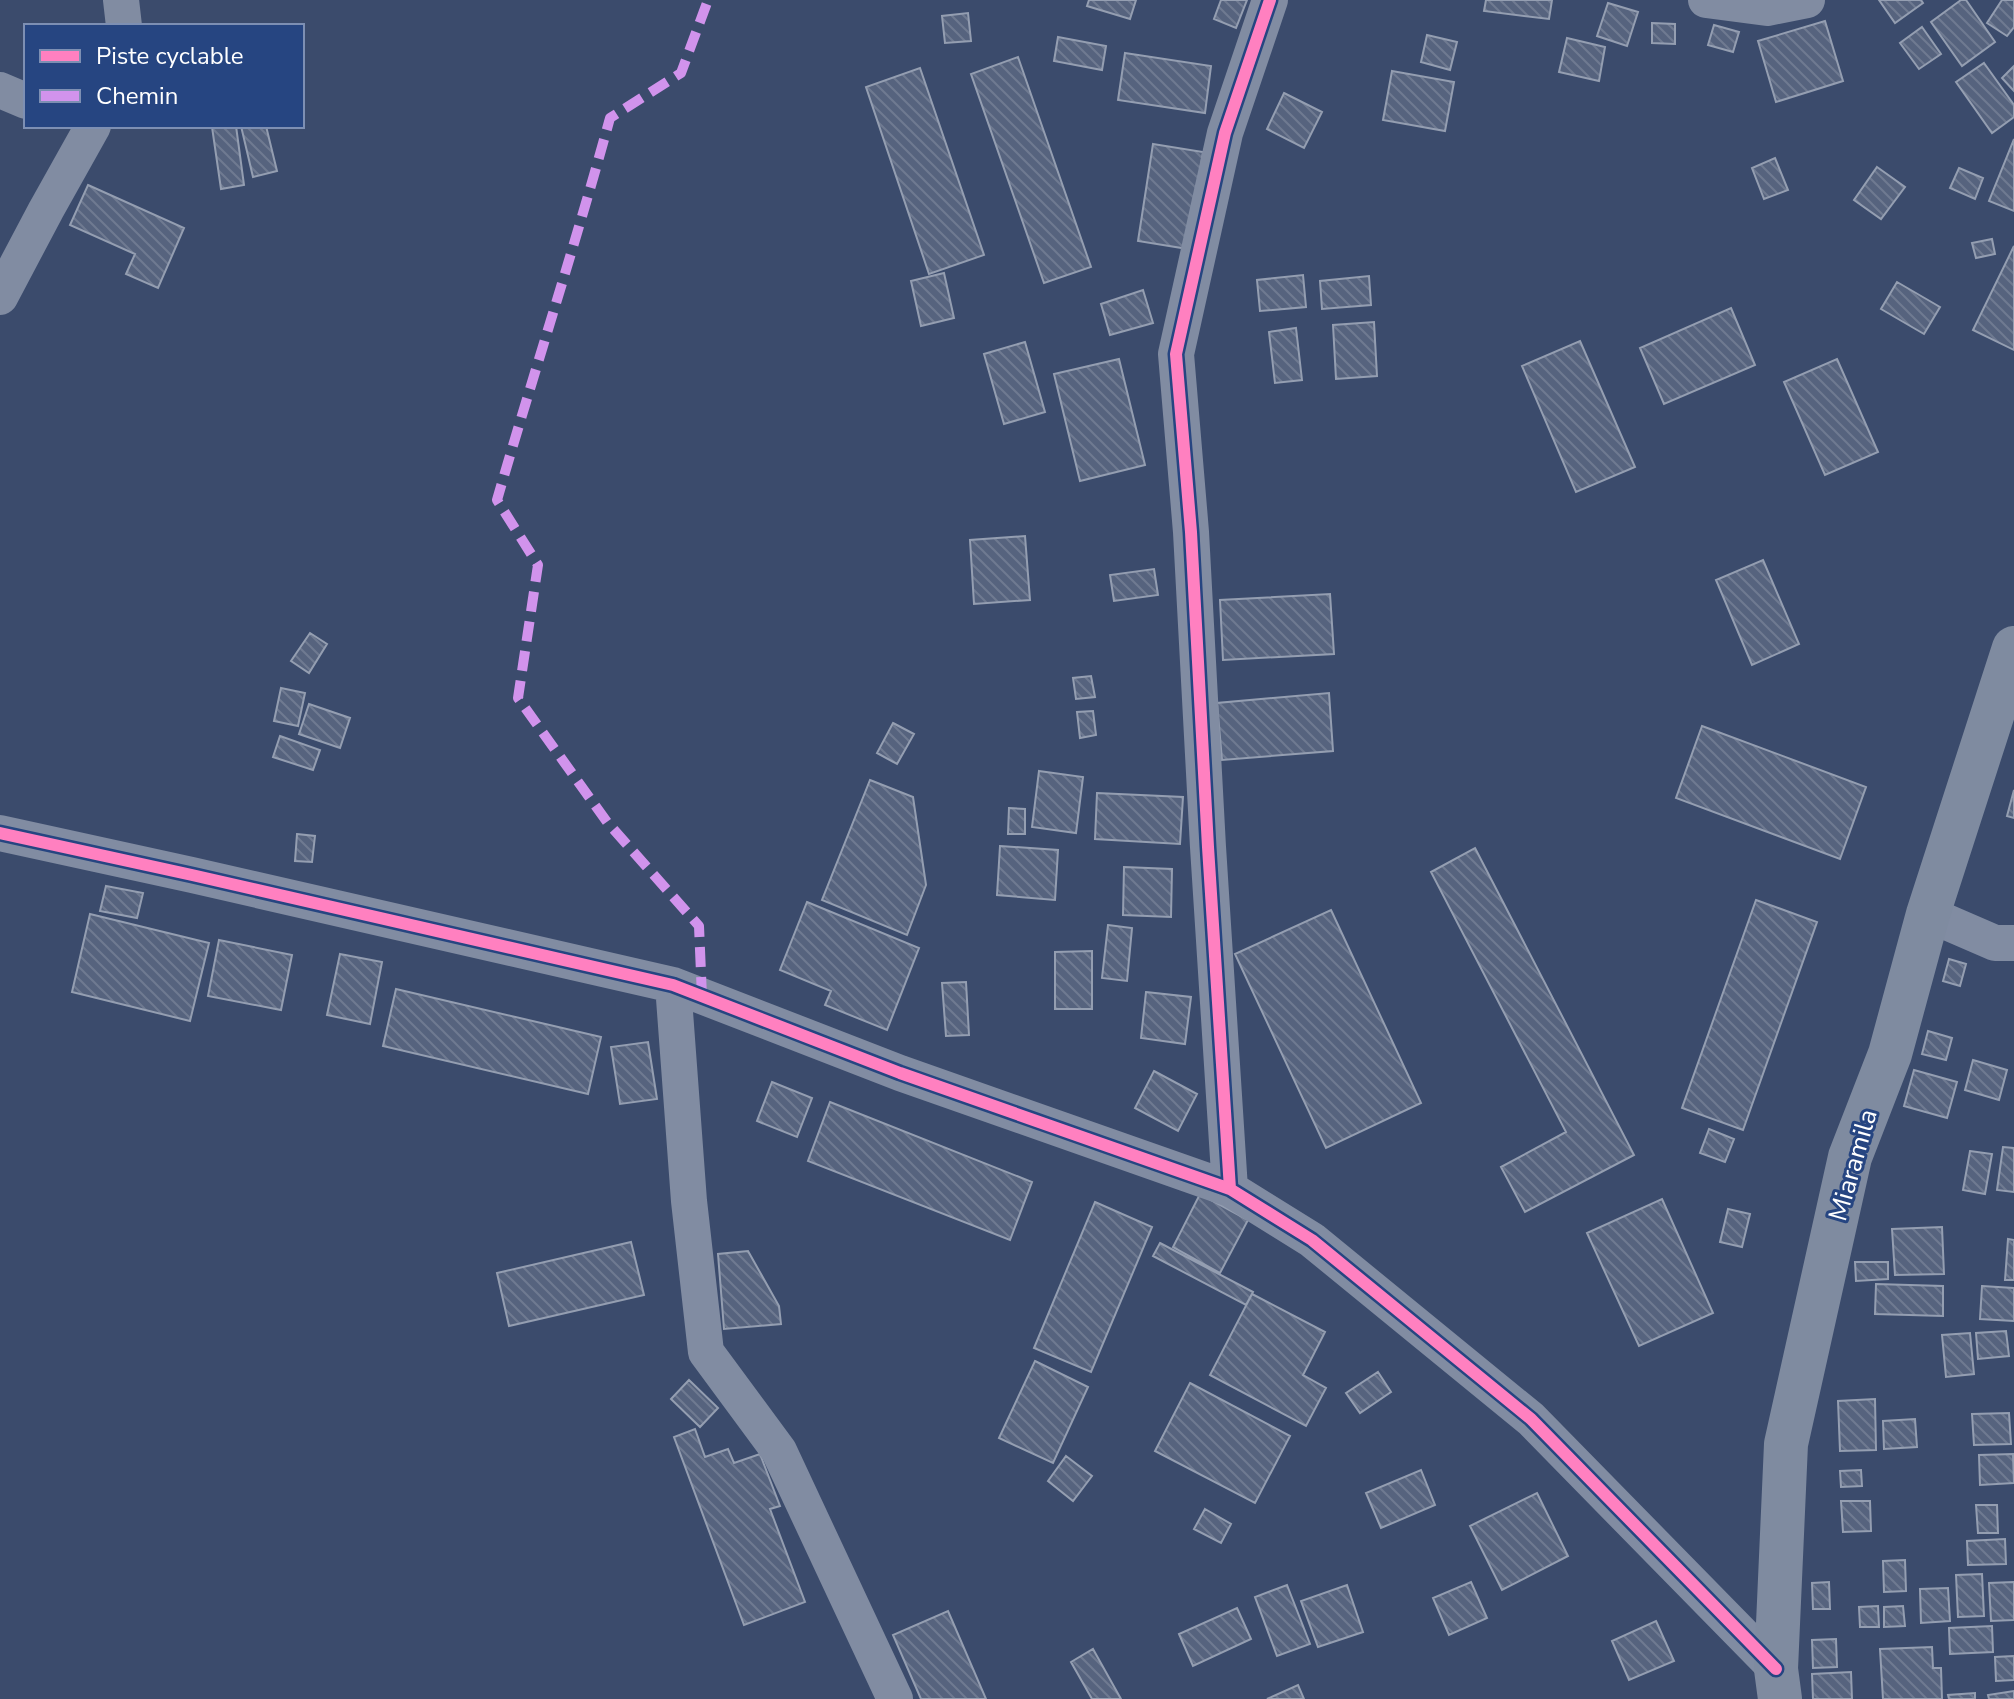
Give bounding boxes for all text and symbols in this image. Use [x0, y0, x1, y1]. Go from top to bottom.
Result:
legend [24, 24, 304, 128]
text: Piste cyclable [96, 40, 243, 72]
text: Chemin [96, 80, 178, 112]
street label: Miaramila [1820, 1105, 1886, 1225]

